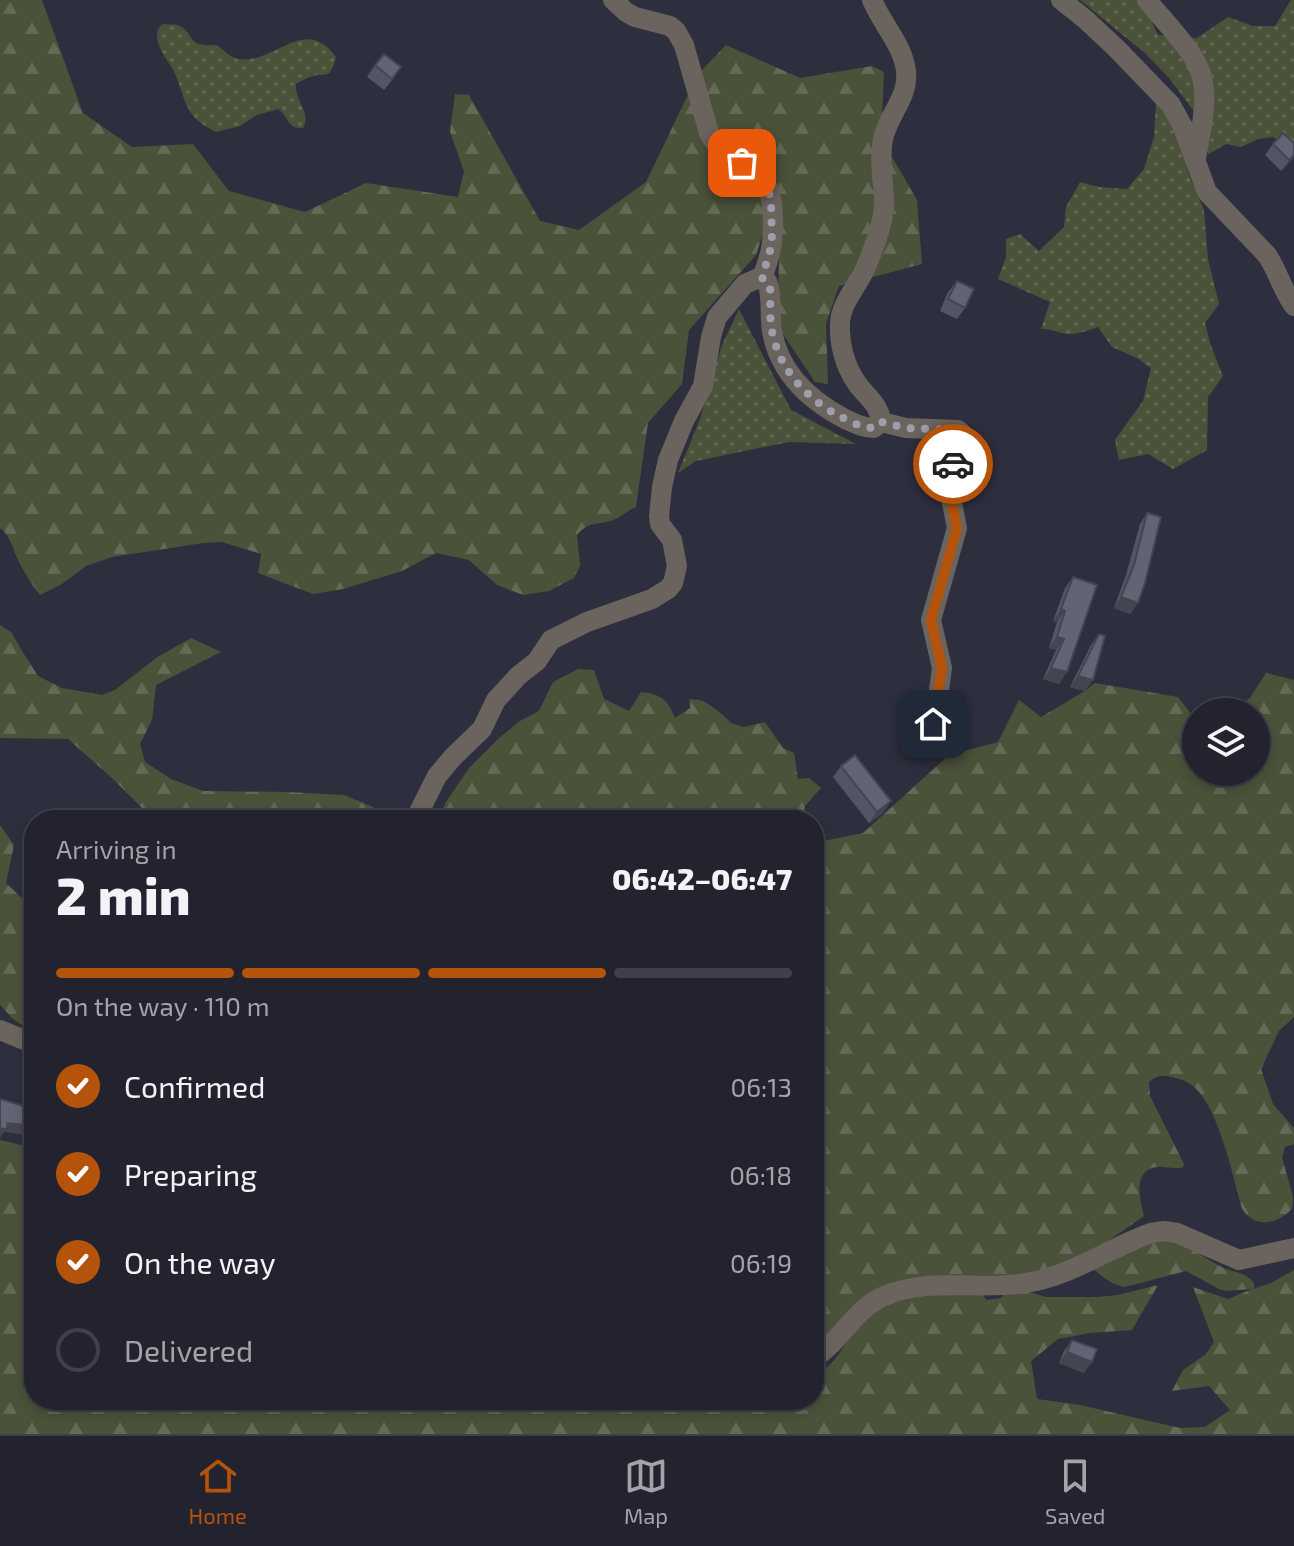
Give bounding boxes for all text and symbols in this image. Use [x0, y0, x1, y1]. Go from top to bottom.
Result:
pin [708, 129, 776, 197]
icon: bag [720, 141, 764, 185]
courier [913, 424, 993, 504]
icon: car [931, 442, 975, 486]
pin [899, 690, 967, 758]
map controls [1182, 698, 1270, 786]
button: layers [1182, 698, 1270, 786]
icon: home [911, 702, 955, 746]
text: Arriving in [56, 833, 177, 864]
text: 06:42–06:47 [612, 860, 792, 896]
text: 2 min [56, 863, 191, 925]
text: On the way · 110 m [56, 990, 270, 1021]
icon: check [56, 1064, 100, 1108]
text: Confirmed [124, 1068, 265, 1104]
text: 06:13 [731, 1071, 792, 1102]
icon: check [56, 1152, 100, 1196]
text: Preparing [124, 1156, 257, 1192]
text: 06:18 [729, 1159, 792, 1190]
icon: check [56, 1240, 100, 1284]
text: On the way [124, 1244, 276, 1280]
text: 06:19 [730, 1247, 792, 1278]
text: Delivered [124, 1332, 253, 1368]
tab: Home [189, 1454, 247, 1528]
tab: Map [624, 1454, 668, 1528]
tab: Saved [1045, 1454, 1105, 1528]

